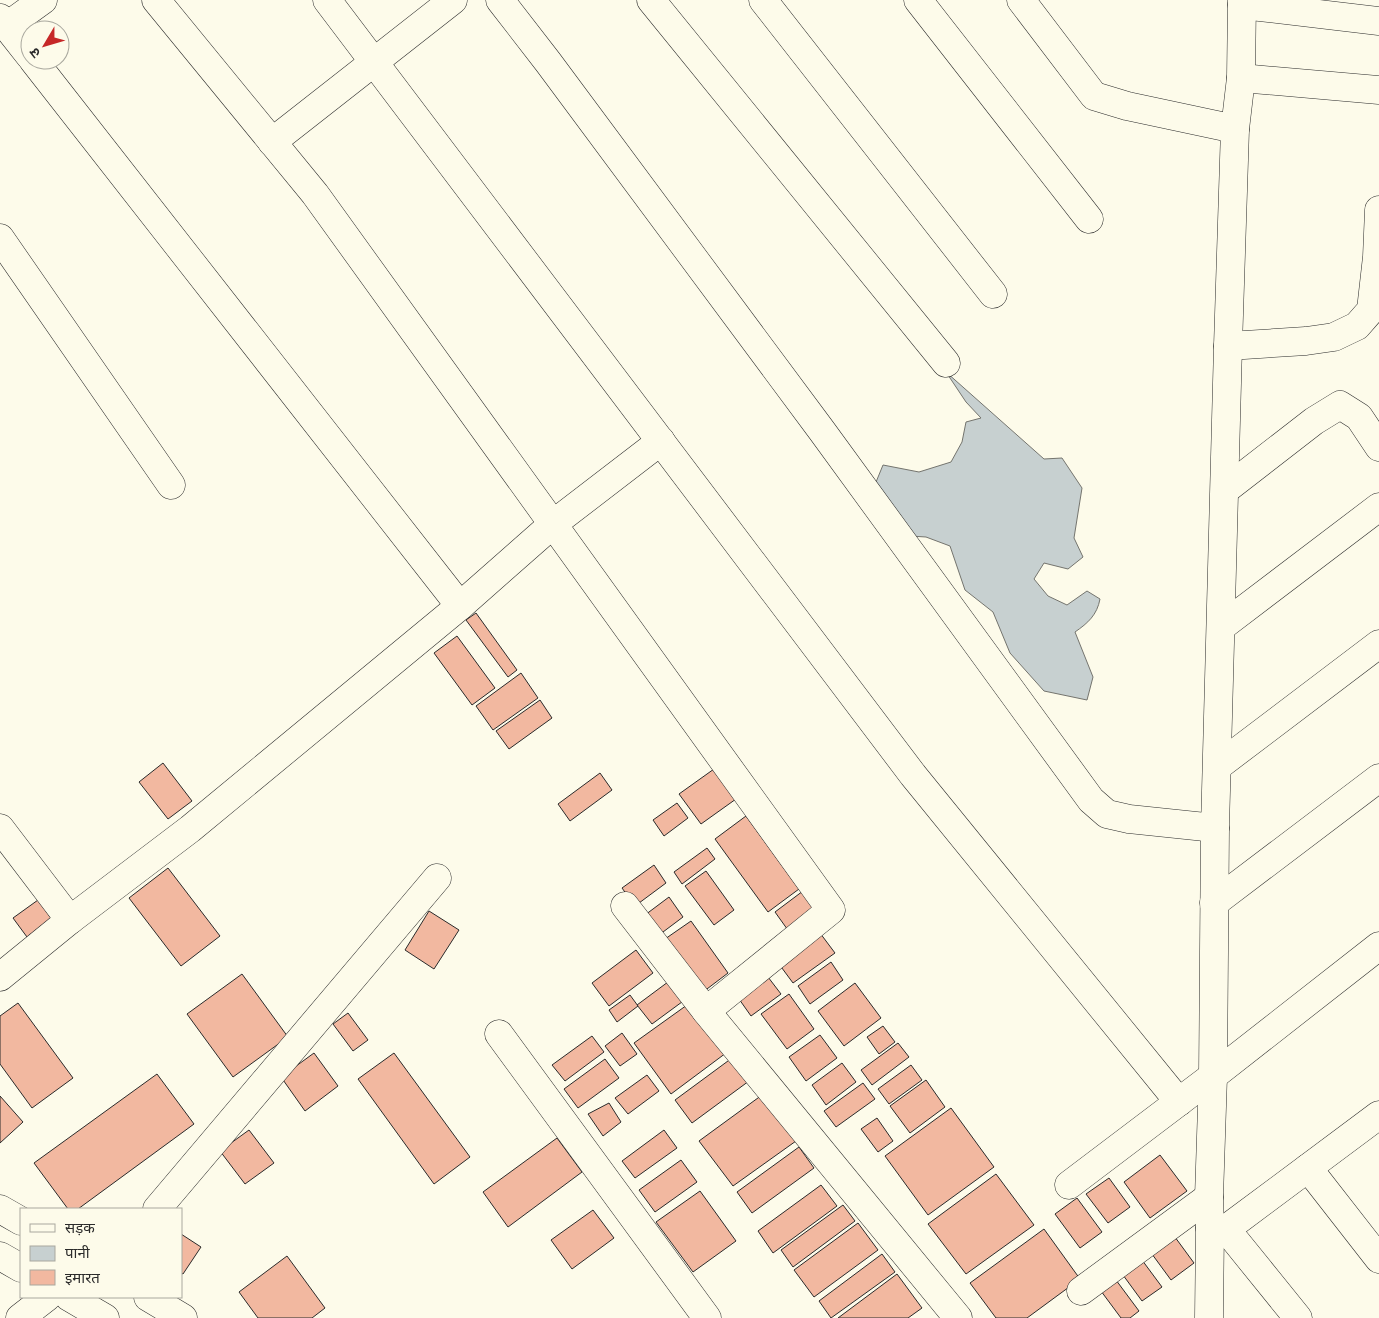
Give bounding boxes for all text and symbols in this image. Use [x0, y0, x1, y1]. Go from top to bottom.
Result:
north arrow [20, 20, 70, 70]
text: उ [25, 44, 44, 62]
legend [20, 1208, 182, 1298]
text: सड़क [65, 1218, 95, 1237]
text: पानी [65, 1243, 91, 1262]
text: इमारत [65, 1268, 100, 1287]

